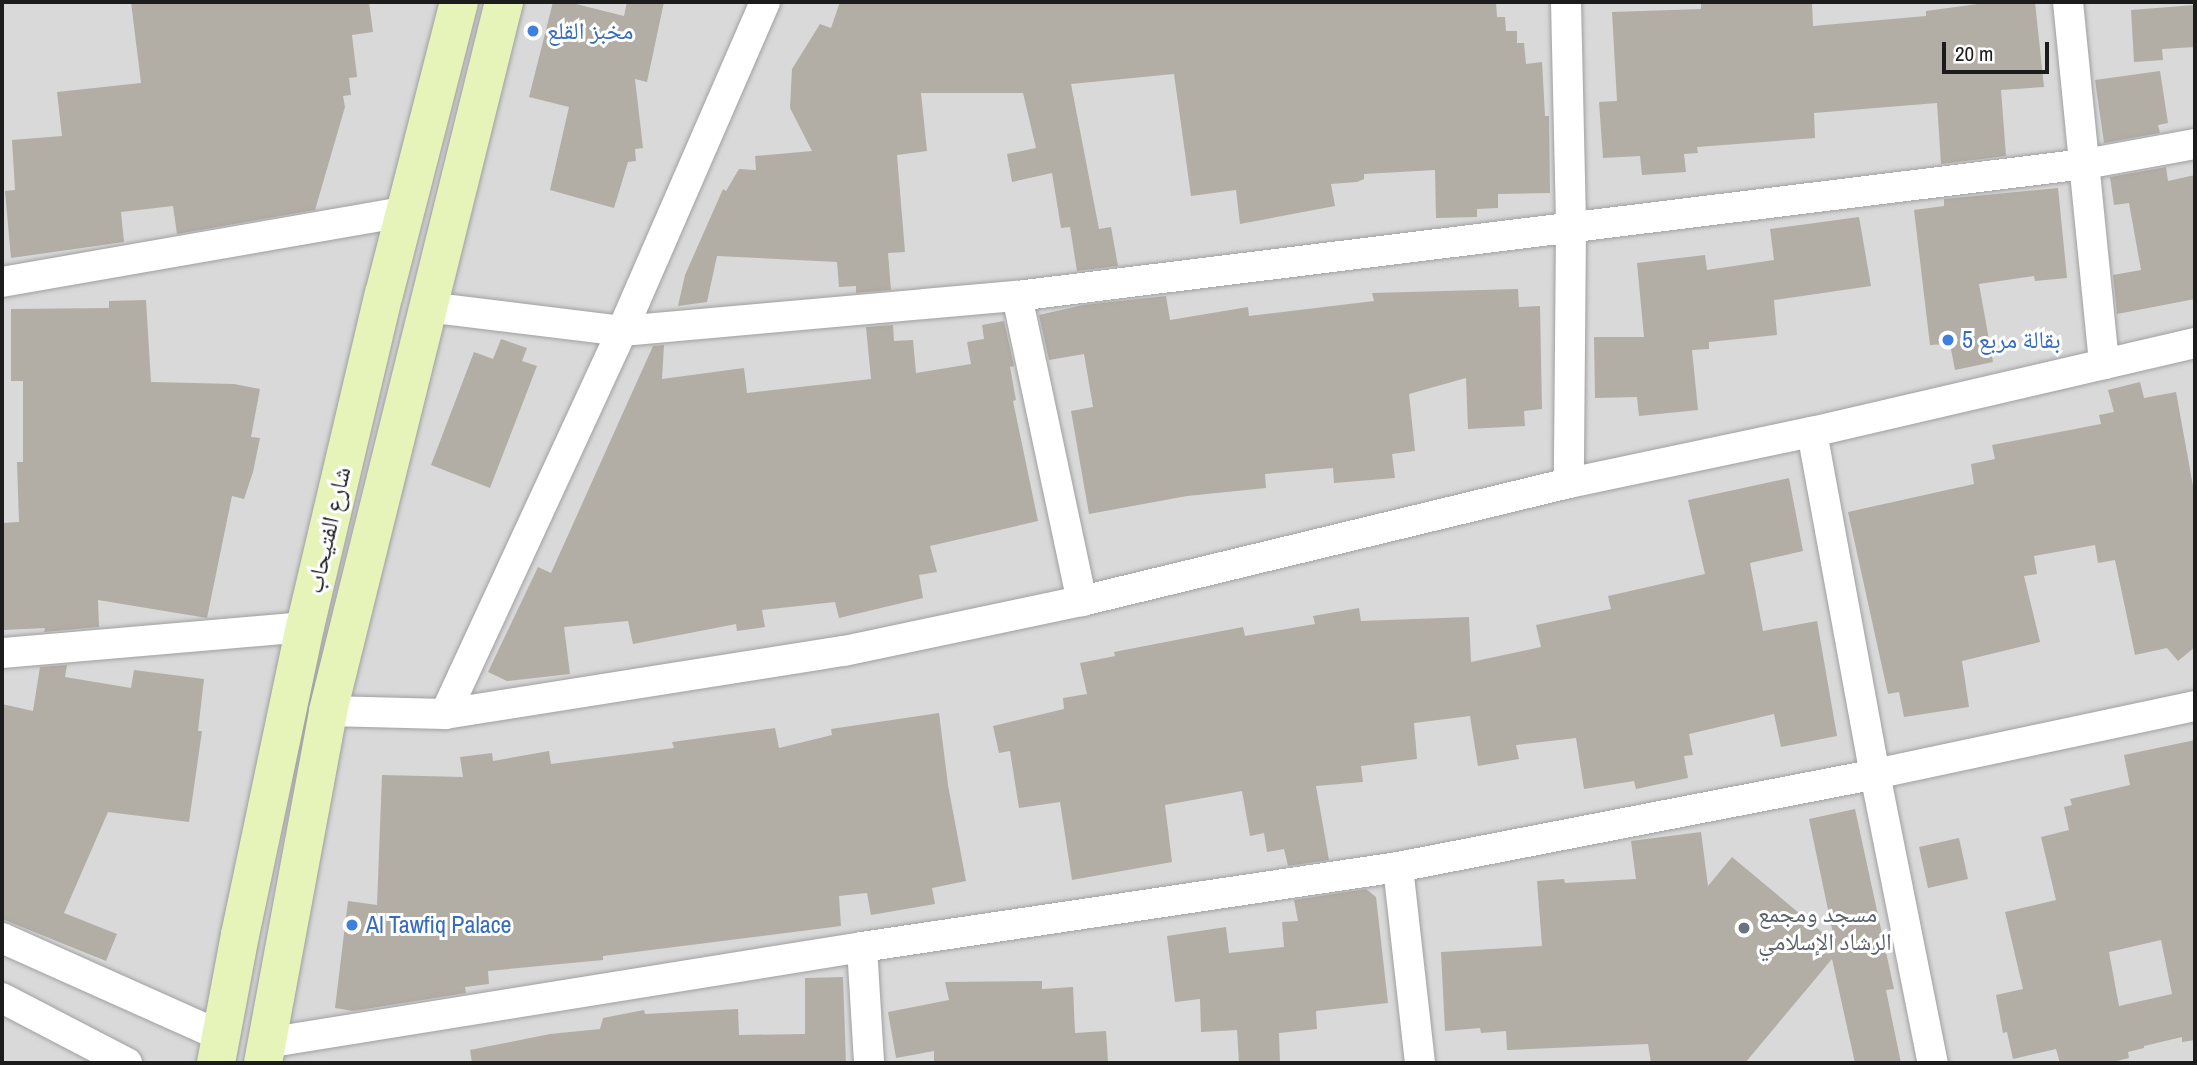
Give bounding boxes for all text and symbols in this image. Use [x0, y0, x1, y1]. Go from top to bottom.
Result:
place label: مخبز القلع [547, 17, 634, 45]
marker: مخبز القلع [525, 23, 541, 39]
scale bar [1945, 28, 2052, 72]
text: 20 m [1955, 39, 1993, 68]
place label: بقالة مربع 5 [1962, 326, 2060, 354]
marker: بقالة مربع 5 [1940, 332, 1956, 348]
street label: شارع الفتيحاب [299, 464, 357, 596]
place label: مسجد ومجمع الرشاد الإسلامي [1758, 900, 1892, 956]
place label: Al Tawfiq Palace [366, 911, 512, 939]
marker: Al Tawfiq Palace [344, 917, 360, 933]
marker: مسجد ومجمع الرشاد الإسلامي [1736, 920, 1752, 936]

